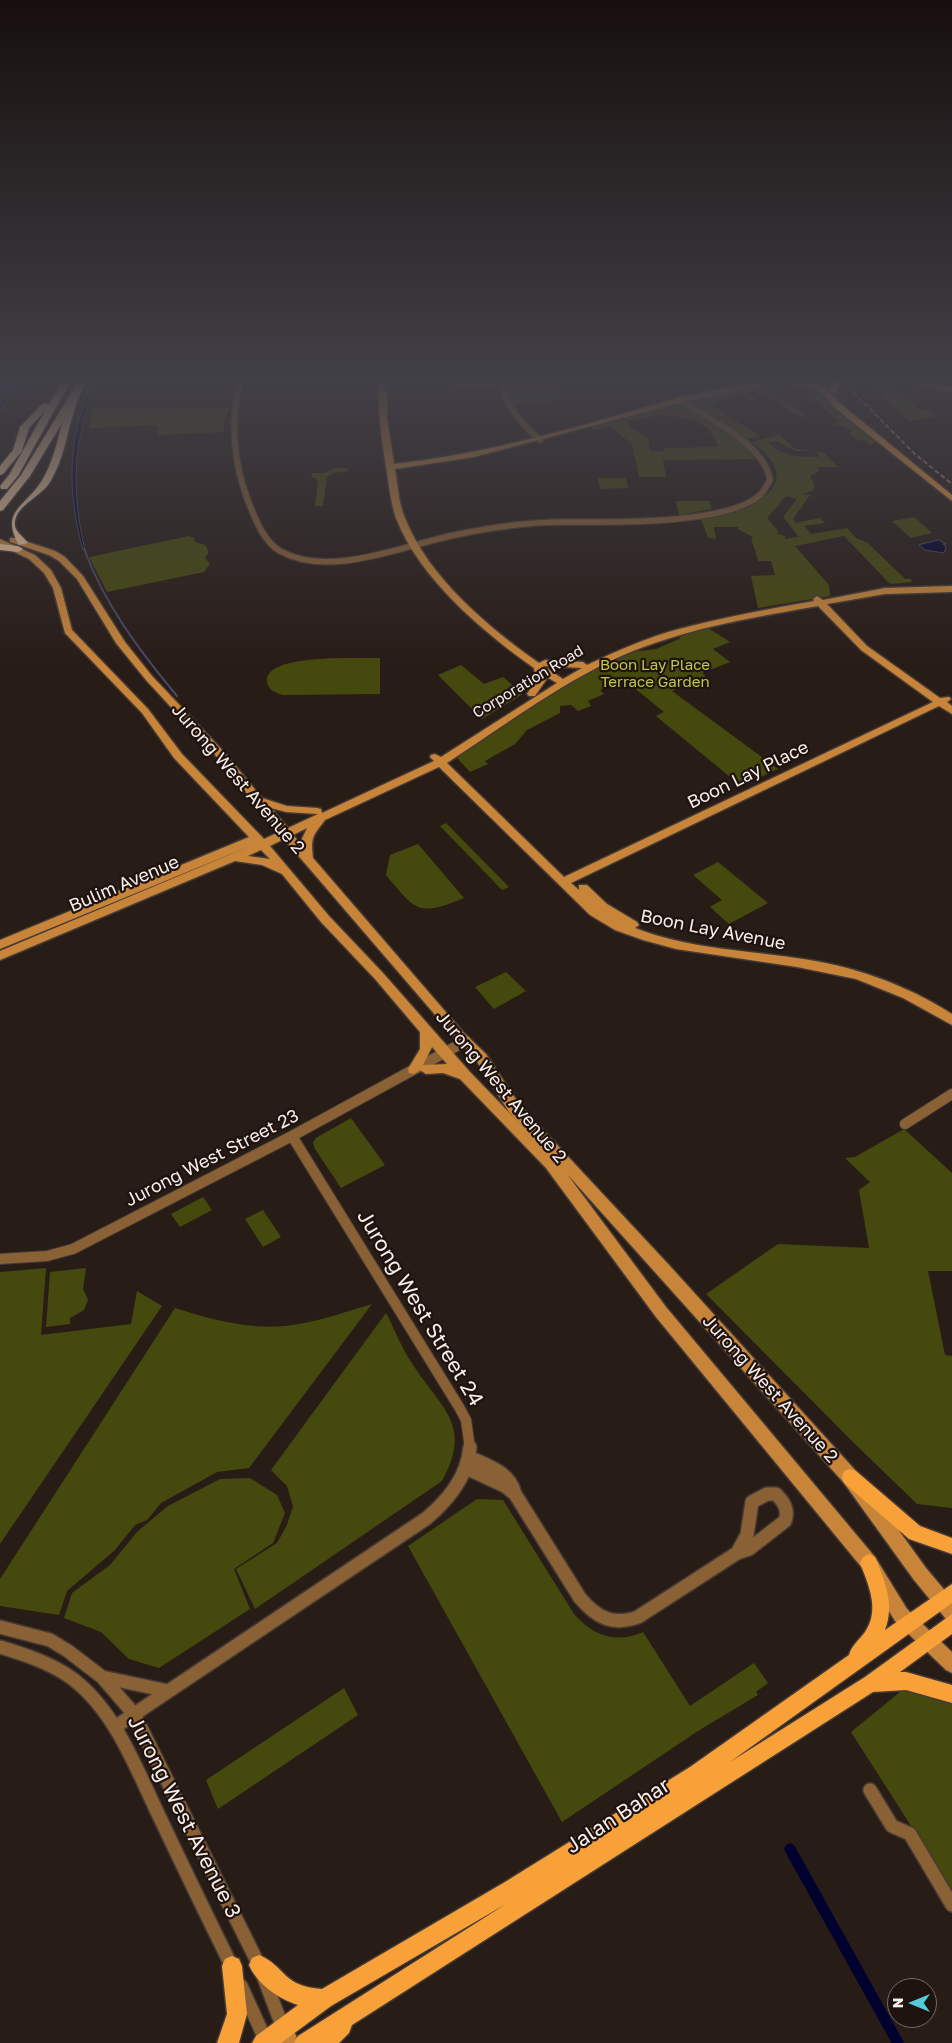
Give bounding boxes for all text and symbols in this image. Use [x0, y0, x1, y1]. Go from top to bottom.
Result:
street label: Corporation Road [469, 642, 587, 722]
park label: Boon Lay Place Terrace Garden [600, 656, 710, 691]
street label: Jurong West Avenue 2 [167, 700, 309, 858]
street label: Boon Lay Place [684, 736, 812, 814]
street label: Bulim Avenue [66, 851, 182, 917]
street label: Boon Lay Avenue [638, 905, 788, 955]
street label: Jurong West Avenue 2 [431, 1007, 571, 1167]
street label: Jurong West Street 23 [121, 1105, 303, 1211]
street label: Jurong West Street 24 [351, 1205, 489, 1411]
street label: Jurong West Avenue 2 [698, 1310, 842, 1468]
street label: Jurong West Avenue 3 [122, 1712, 246, 1922]
street label: Jalan Bahar [561, 1773, 675, 1859]
north arrow [887, 1978, 937, 2028]
text: N [889, 1998, 906, 2008]

